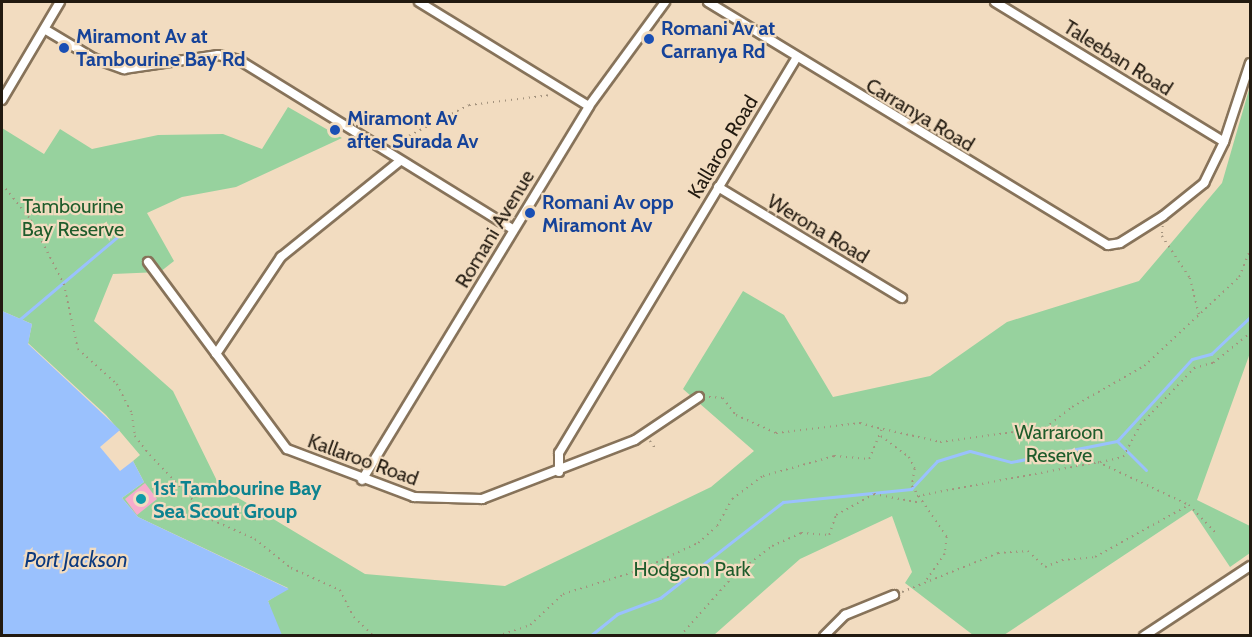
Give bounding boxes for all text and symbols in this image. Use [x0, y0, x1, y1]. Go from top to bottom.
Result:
street label: Taleeban Road [1059, 15, 1177, 101]
place label: Romani Av at Carranya Rd [661, 16, 775, 63]
place label: Miramont Av at Tambourine Bay Rd [76, 24, 245, 71]
marker: Romani Av at Carranya Rd [642, 32, 656, 46]
marker: Miramont Av at Tambourine Bay Rd [57, 41, 71, 55]
street label: Carranya Road [861, 73, 979, 157]
street label: Kallaroo Road [683, 91, 763, 203]
place label: Miramont Av after Surada Av [347, 106, 478, 153]
marker: Miramont Av after Surada Av [328, 123, 342, 137]
street label: Romani Avenue [450, 166, 540, 292]
street label: Werona Road [763, 189, 873, 269]
place label: Romani Av opp Miramont Av [542, 190, 674, 237]
park label: Tambourine Bay Reserve [22, 194, 124, 241]
marker: Romani Av opp Miramont Av [523, 206, 537, 220]
park label: Warraroon Reserve [1014, 420, 1104, 467]
street label: Kallaroo Road [304, 429, 422, 491]
place label: 1st Tambourine Bay Sea Scout Group [153, 476, 321, 523]
marker: 1st Tambourine Bay Sea Scout Group [134, 492, 148, 506]
water label: Port Jackson [24, 547, 128, 573]
park label: Hodgson Park [634, 557, 750, 581]

